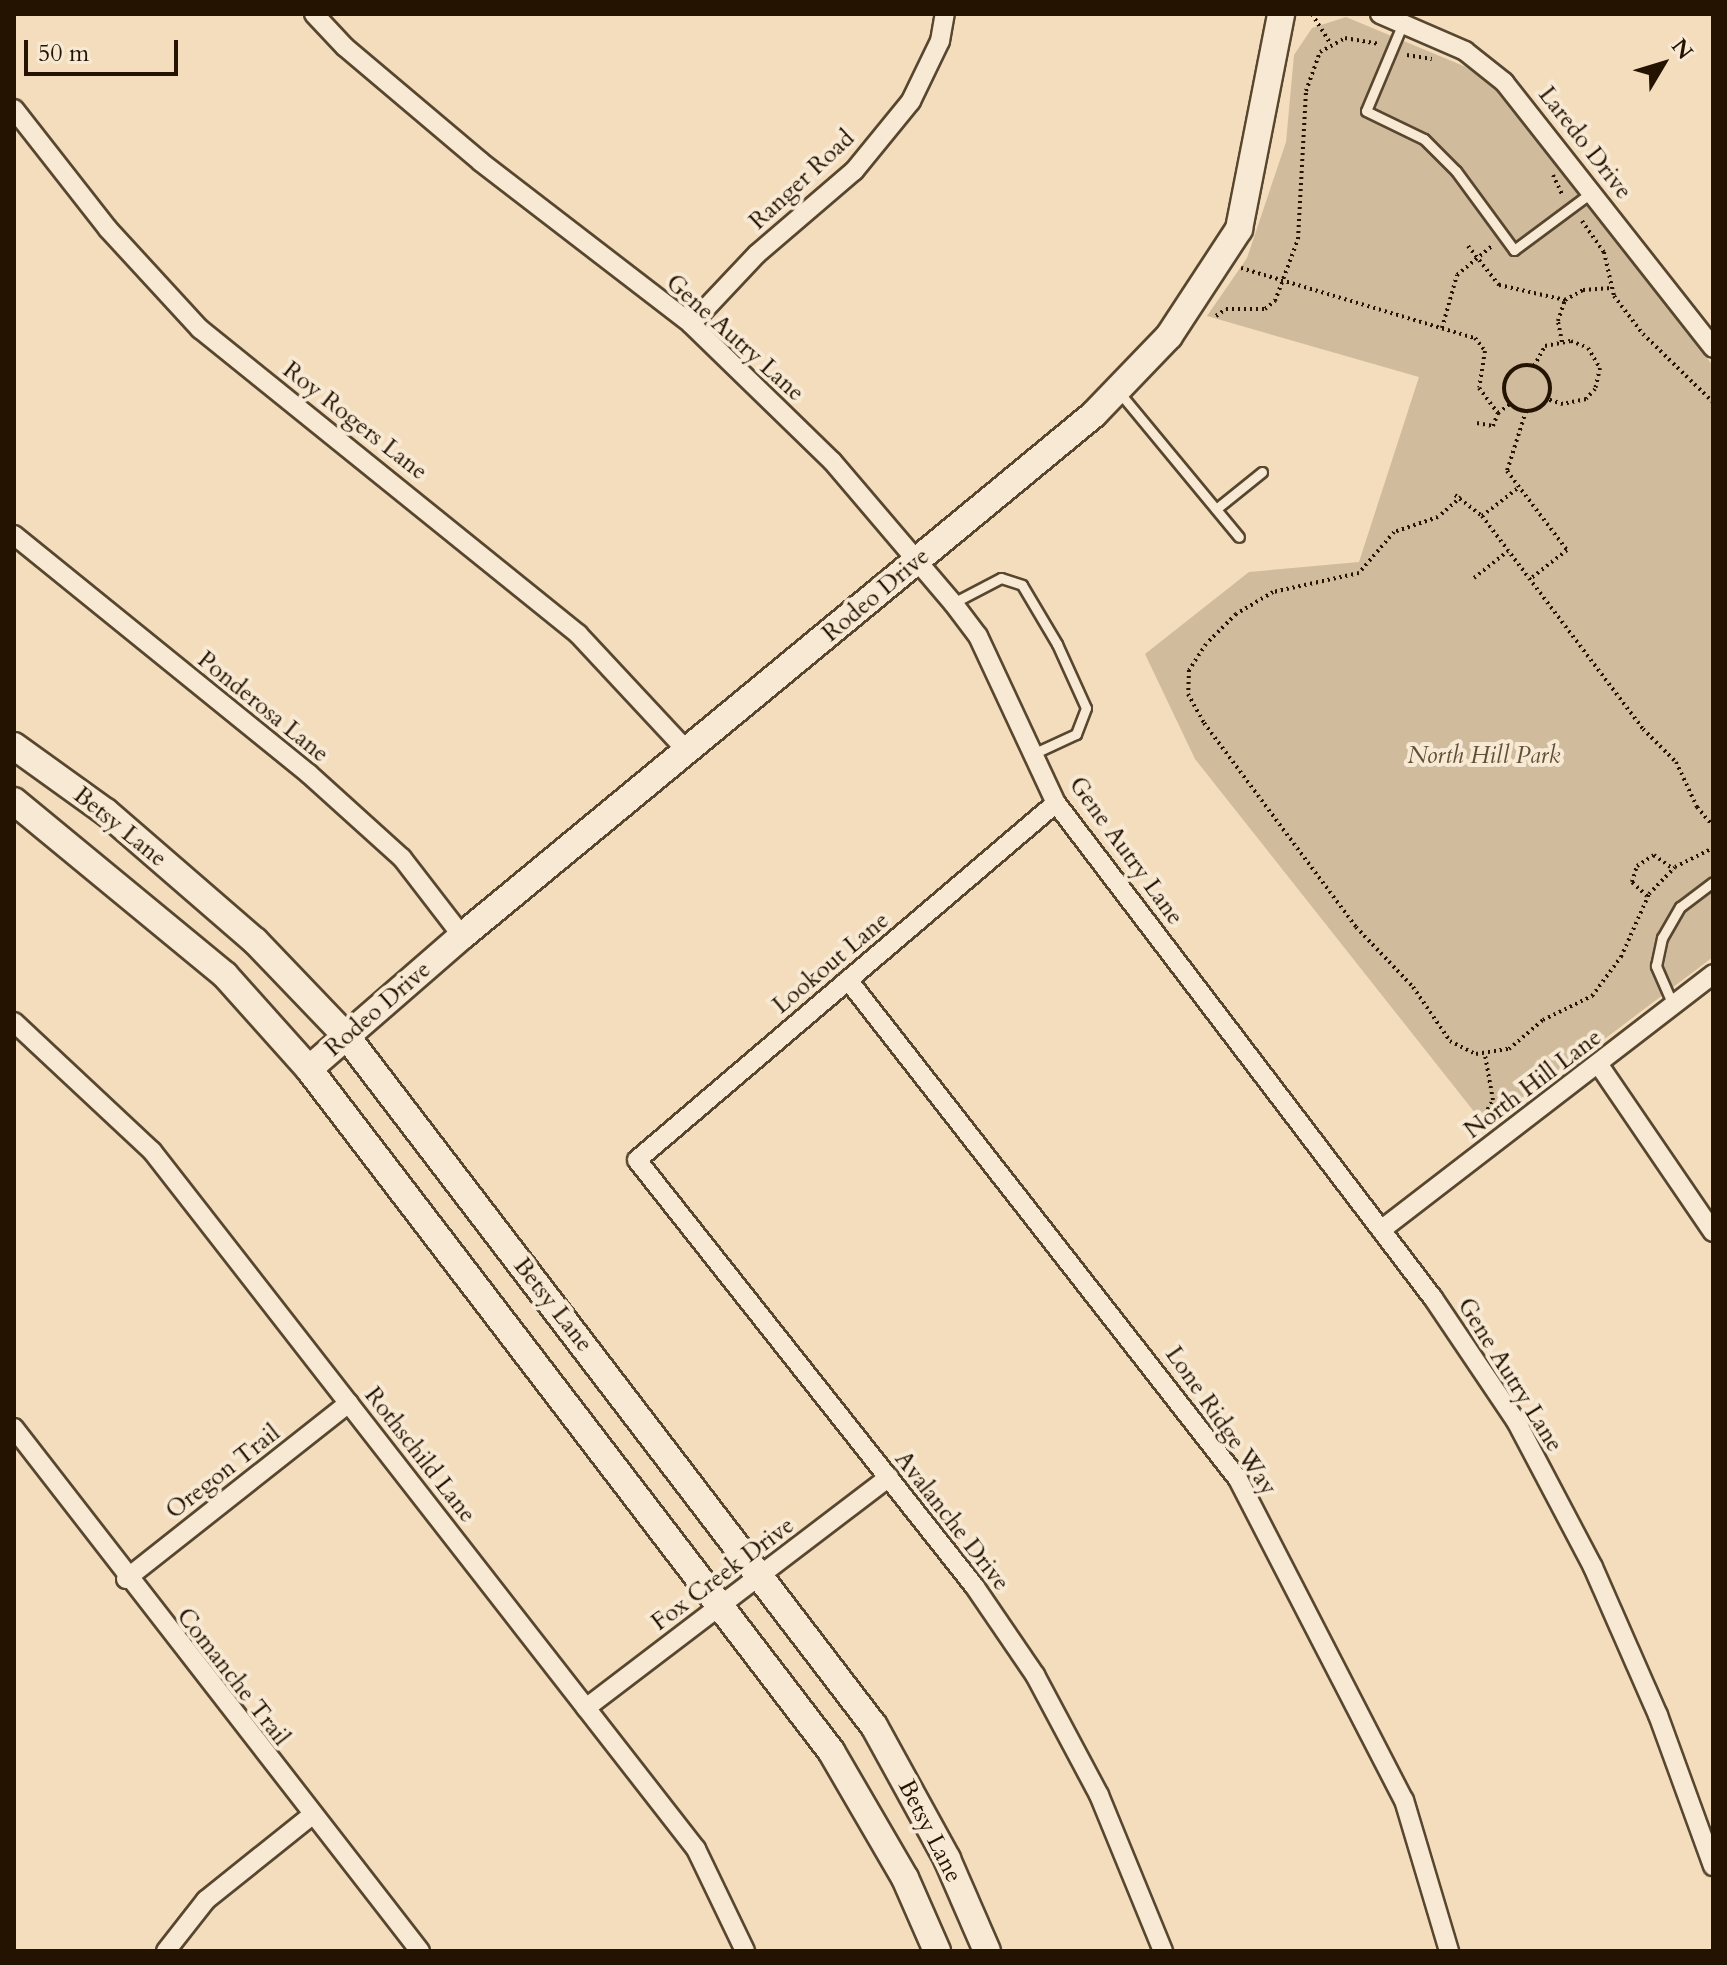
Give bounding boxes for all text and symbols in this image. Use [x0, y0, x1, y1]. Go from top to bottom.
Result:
scale bar [28, 24, 182, 74]
north arrow [1623, 24, 1703, 104]
text: N [1664, 32, 1700, 66]
text: 50 m [38, 37, 89, 70]
street label: Laredo Drive [1532, 81, 1638, 205]
street label: Ranger Road [744, 124, 860, 236]
street label: Gene Autry Lane [660, 268, 810, 408]
street label: Roy Rogers Lane [277, 356, 433, 486]
street label: Rodeo Drive [817, 542, 935, 648]
street label: Ponderosa Lane [192, 645, 334, 769]
park label: North Hill Park [1408, 742, 1560, 770]
street label: Gene Autry Lane [1063, 771, 1189, 931]
street label: Betsy Lane [68, 781, 172, 873]
street label: Lookout Lane [767, 906, 895, 1020]
street label: Rodeo Drive [319, 955, 437, 1063]
street label: North Hill Lane [1459, 1023, 1607, 1145]
street label: Betsy Lane [507, 1252, 599, 1358]
street label: Gene Autry Lane [1451, 1293, 1569, 1457]
street label: Lone Ridge Way [1159, 1341, 1283, 1501]
street label: Rothschild Lane [358, 1382, 482, 1528]
street label: Oregon Trail [160, 1419, 286, 1525]
street label: Avalanche Drive [889, 1445, 1015, 1597]
street label: Fox Creek Drive [646, 1511, 800, 1637]
street label: Comanche Trail [170, 1602, 296, 1752]
street label: Betsy Lane [892, 1775, 968, 1887]

